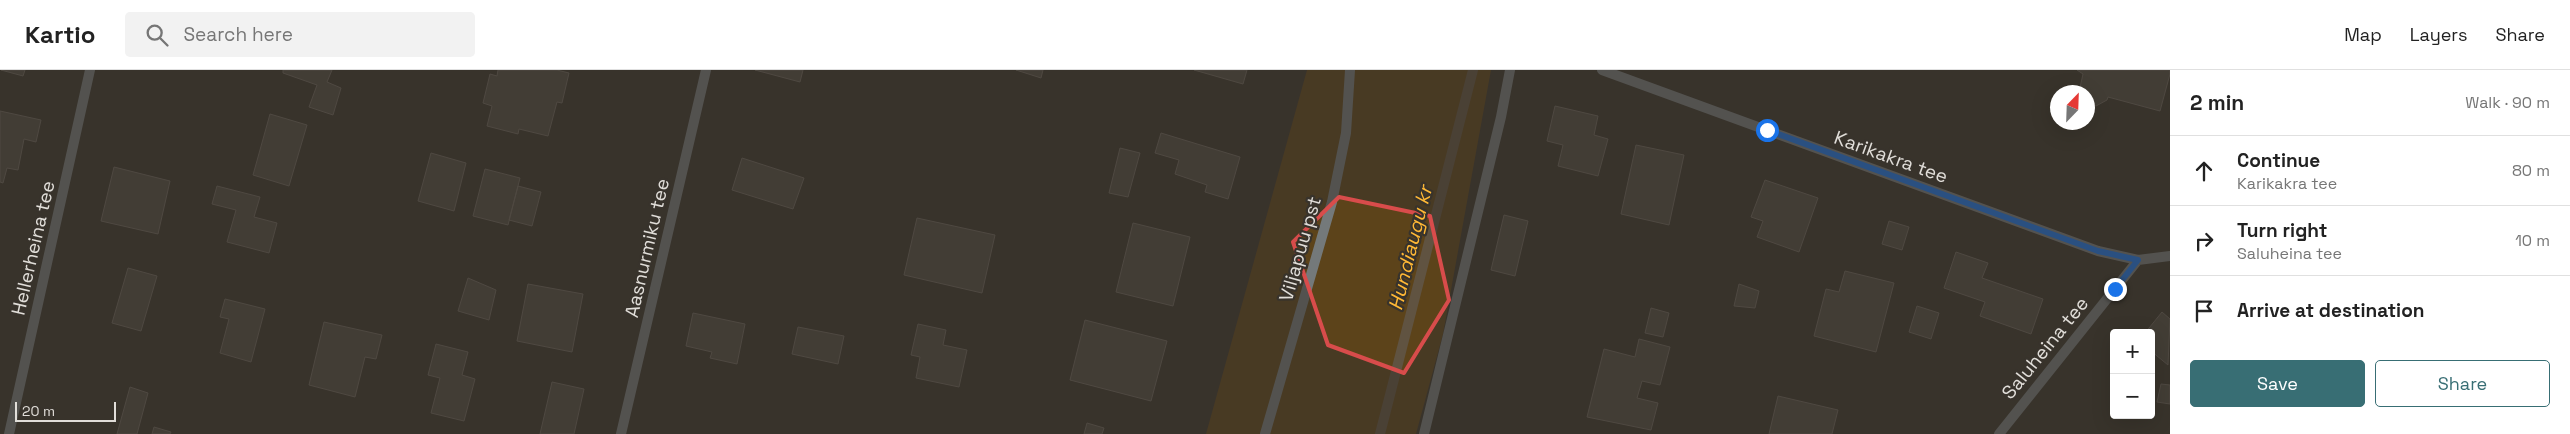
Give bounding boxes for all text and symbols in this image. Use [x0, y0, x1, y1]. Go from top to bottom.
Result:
search box [125, 12, 475, 57]
text: Kartio [25, 19, 95, 50]
icon: search [143, 21, 171, 49]
text: Search here [183, 22, 293, 47]
text: Map [2344, 23, 2382, 46]
text: Layers [2410, 23, 2467, 46]
text: Share [2495, 23, 2545, 46]
north arrow [2050, 85, 2095, 130]
text: 2 min [2190, 89, 2244, 116]
text: Walk · 90 m [2465, 92, 2550, 113]
route start [1756, 119, 1779, 142]
street label: Karikakra tee [1831, 125, 1951, 189]
text: Continue [2237, 148, 2320, 173]
icon: ahead [2190, 157, 2218, 185]
text: 80 m [2512, 160, 2550, 181]
text: Karikakra tee [2237, 173, 2337, 194]
street label: Aasnurmiku tee [619, 176, 675, 320]
street label: Hellerheina tee [5, 178, 61, 318]
water label: Hundiaugu kr [1382, 181, 1439, 313]
street label: Viljapuu pst [1273, 194, 1327, 304]
text: Turn right [2237, 218, 2327, 243]
icon: right [2190, 227, 2218, 255]
text: 10 m [2515, 230, 2550, 251]
text: Saluheina tee [2237, 243, 2342, 264]
route end [2104, 278, 2127, 301]
street label: Saluheina tee [1996, 292, 2094, 404]
icon: arrive [2190, 297, 2218, 325]
text: Arrive at destination [2237, 298, 2425, 323]
map controls [2110, 329, 2155, 419]
button: + [2110, 329, 2155, 374]
button: Save [2190, 360, 2365, 407]
button: Share [2375, 360, 2550, 407]
button: − [2110, 374, 2155, 419]
scale bar [15, 399, 116, 422]
text: 20 m [22, 402, 55, 420]

